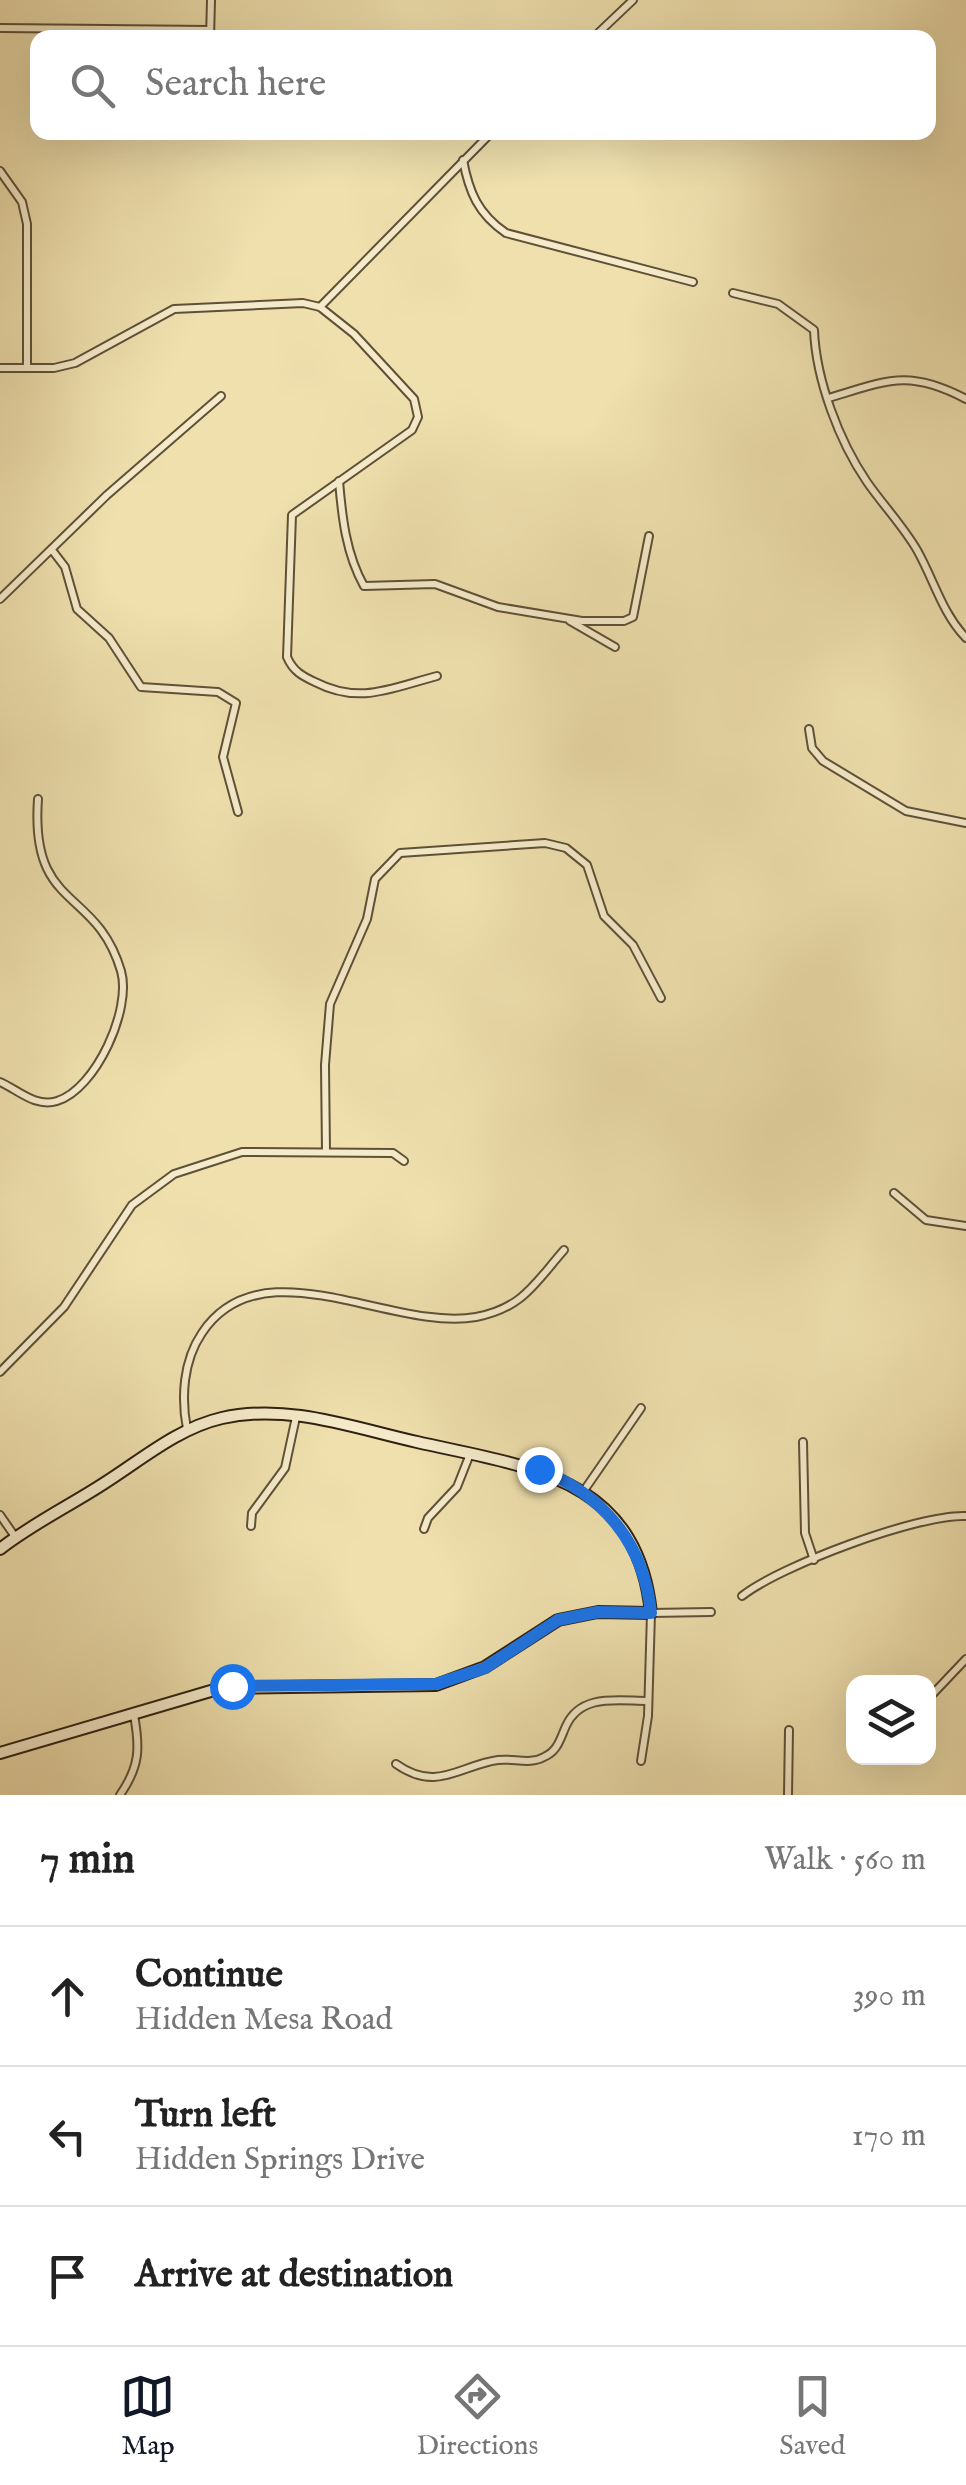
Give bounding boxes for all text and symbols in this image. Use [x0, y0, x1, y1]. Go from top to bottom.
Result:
search box [30, 30, 936, 140]
icon: search [65, 58, 120, 113]
text: Search here [145, 61, 326, 109]
route end [517, 1447, 563, 1493]
route start [210, 1664, 256, 1710]
map controls [846, 1675, 936, 1765]
button: layers [846, 1675, 936, 1765]
text: 7 min [40, 1834, 135, 1887]
text: Walk · 560 m [764, 1840, 926, 1881]
text: Continue [135, 1952, 283, 2000]
icon: ahead [40, 1969, 95, 2024]
text: 390 m [853, 1976, 926, 2017]
text: Hidden Mesa Road [135, 2000, 393, 2041]
text: Turn left [135, 2092, 276, 2140]
icon: left [40, 2109, 95, 2164]
text: 170 m [852, 2116, 926, 2157]
text: Hidden Springs Drive [135, 2140, 425, 2181]
icon: arrive [40, 2249, 95, 2304]
text: Arrive at destination [135, 2252, 453, 2300]
tab: Map [120, 2369, 175, 2464]
tab: Directions [416, 2369, 538, 2464]
tab: Saved [779, 2369, 846, 2464]

